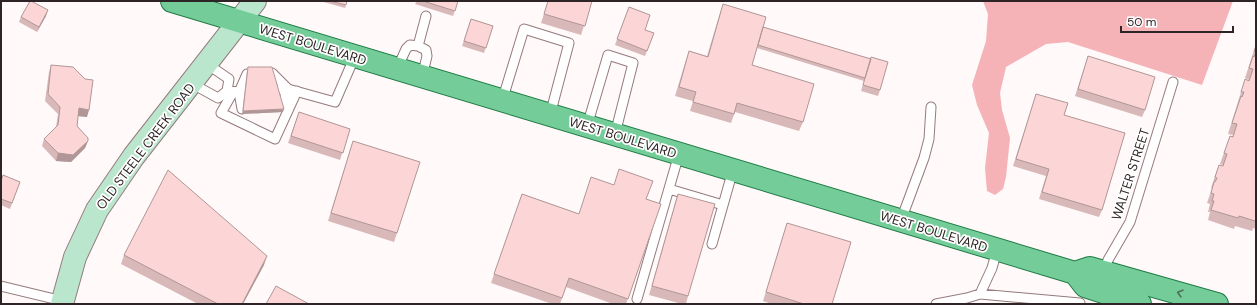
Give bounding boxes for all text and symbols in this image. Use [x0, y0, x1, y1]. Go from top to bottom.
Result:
scale bar [1121, 8, 1233, 34]
text: 50 m [1127, 14, 1156, 30]
street label: WEST BOULEVARD [257, 20, 369, 69]
street label: OLD STEELE CREEK ROAD [92, 80, 198, 213]
street label: WEST BOULEVARD [567, 113, 679, 162]
street label: WALTER STREET [1108, 126, 1153, 222]
street label: WEST BOULEVARD [878, 207, 990, 256]
one-way arrow [1177, 289, 1184, 298]

